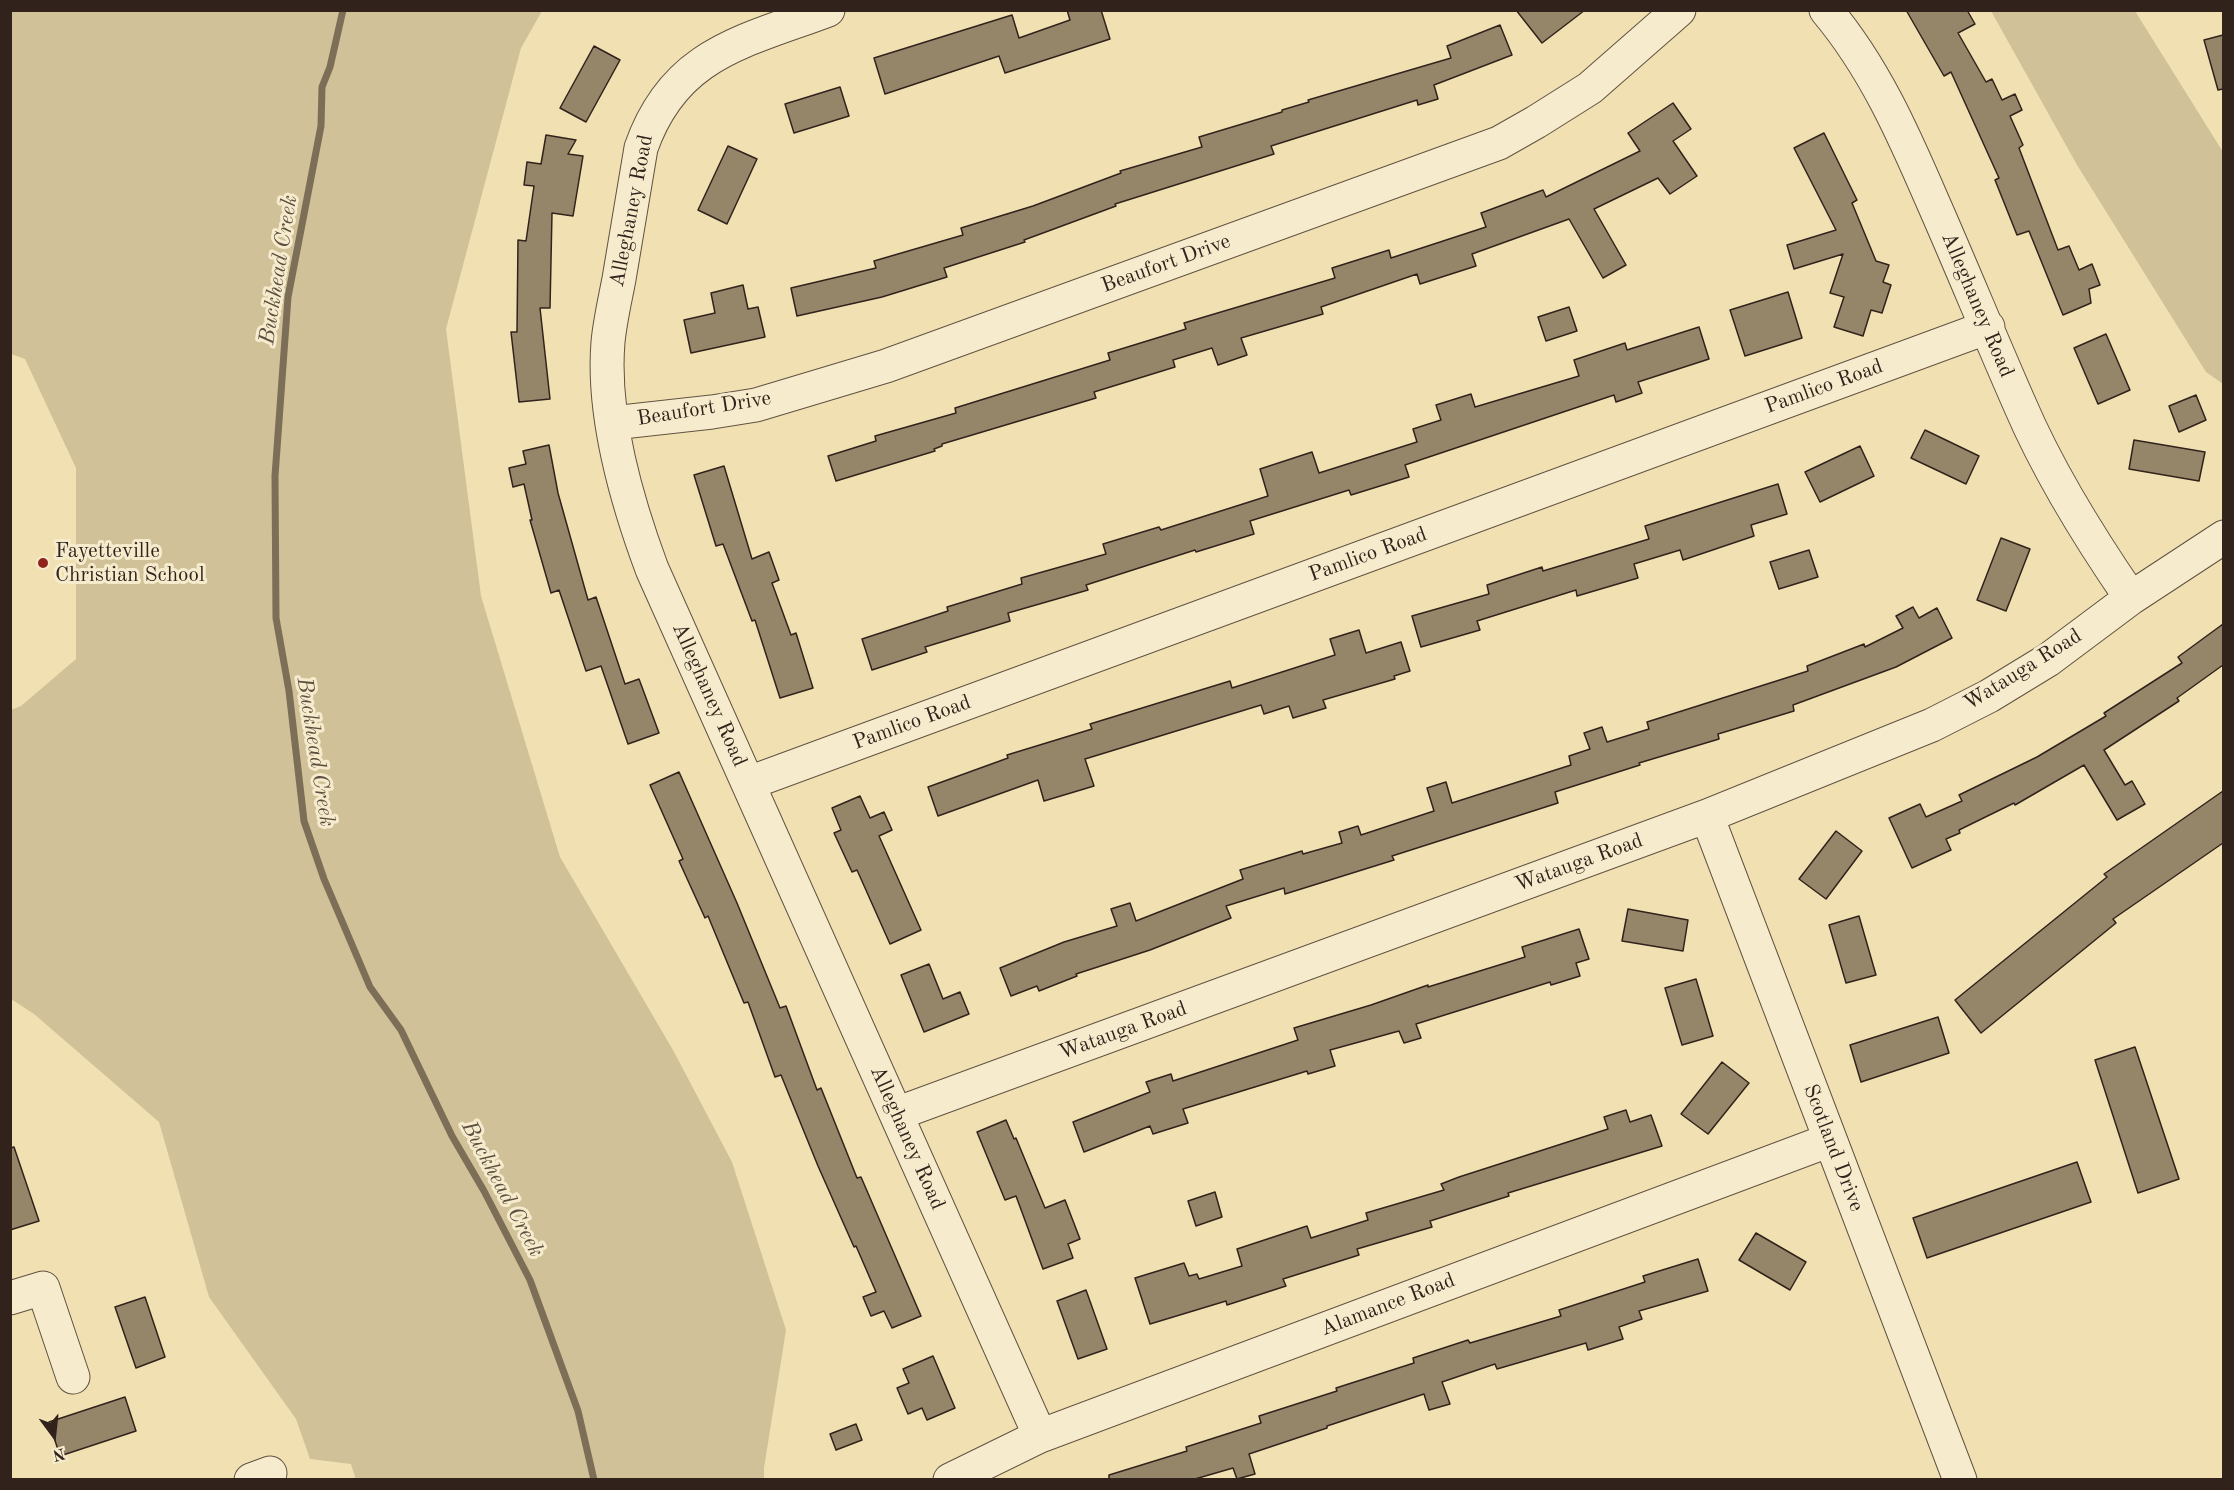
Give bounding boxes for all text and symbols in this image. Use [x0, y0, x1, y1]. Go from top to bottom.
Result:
street label: Alleghaney Road [605, 133, 659, 289]
water label: Buckhead Creek [254, 193, 304, 347]
street label: Beaufort Drive [1098, 229, 1234, 299]
street label: Alleghaney Road [1935, 229, 2019, 381]
street label: Pamlico Road [1761, 354, 1887, 420]
street label: Beaufort Drive [635, 386, 773, 432]
street label: Pamlico Road [1305, 522, 1431, 588]
place label: Fayetteville Christian School [55, 538, 205, 588]
marker: Fayetteville Christian School [36, 556, 50, 570]
street label: Alleghaney Road [666, 619, 752, 771]
street label: Watauga Road [1959, 624, 2087, 716]
water label: Buckhead Creek [290, 675, 340, 829]
street label: Pamlico Road [849, 690, 975, 756]
street label: Watauga Road [1512, 828, 1646, 898]
street label: Watauga Road [1056, 996, 1190, 1066]
street label: Alleghaney Road [864, 1062, 950, 1214]
street label: Scotland Drive [1797, 1081, 1869, 1215]
water label: Buckhead Creek [455, 1116, 549, 1262]
street label: Alamance Road [1317, 1268, 1459, 1342]
north arrow [24, 1406, 84, 1466]
text: N [51, 1444, 67, 1463]

